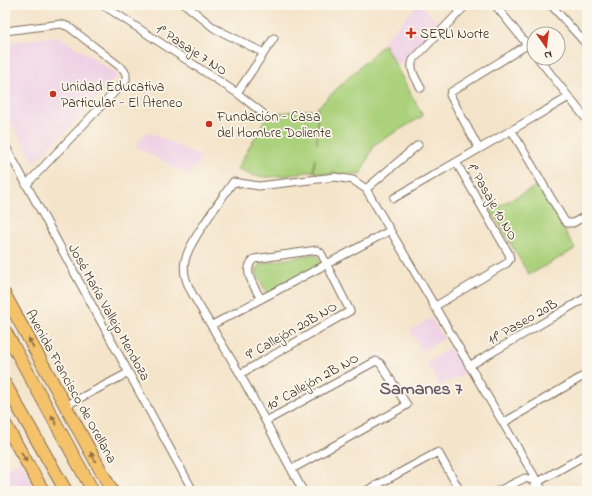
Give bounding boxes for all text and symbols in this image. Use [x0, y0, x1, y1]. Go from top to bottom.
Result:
street label: 1° Pasaje 7 NO [151, 19, 231, 81]
place label: SERLI Norte [420, 24, 490, 45]
north arrow [526, 26, 566, 66]
marker: SERLI Norte [405, 27, 417, 39]
text: N [543, 46, 554, 63]
place label: Unidad Educativa Particular - El Ateneo [61, 77, 182, 114]
marker: Unidad Educativa Particular - El Ateneo [48, 89, 58, 99]
place label: Fundación - Casa del Hombre Doliente [216, 107, 332, 144]
marker: Fundación - Casa del Hombre Doliente [204, 119, 214, 129]
street label: 1° Pasaje 10 NO [461, 159, 522, 244]
street label: José María Vallejo Mendoza [62, 240, 155, 385]
street label: 11° Paseo 20B [484, 294, 562, 351]
street label: 9° Callejón 20B NO [242, 297, 341, 366]
street label: Avenida Francisco de Orellana [20, 306, 122, 467]
one-way arrow [28, 337, 34, 348]
street label: 10° Callejón 2B NO [263, 348, 363, 416]
district label: Samanes 7 [380, 377, 463, 403]
one-way arrow [50, 414, 57, 426]
one-way arrow [21, 451, 27, 463]
one-way arrow [90, 451, 96, 463]

